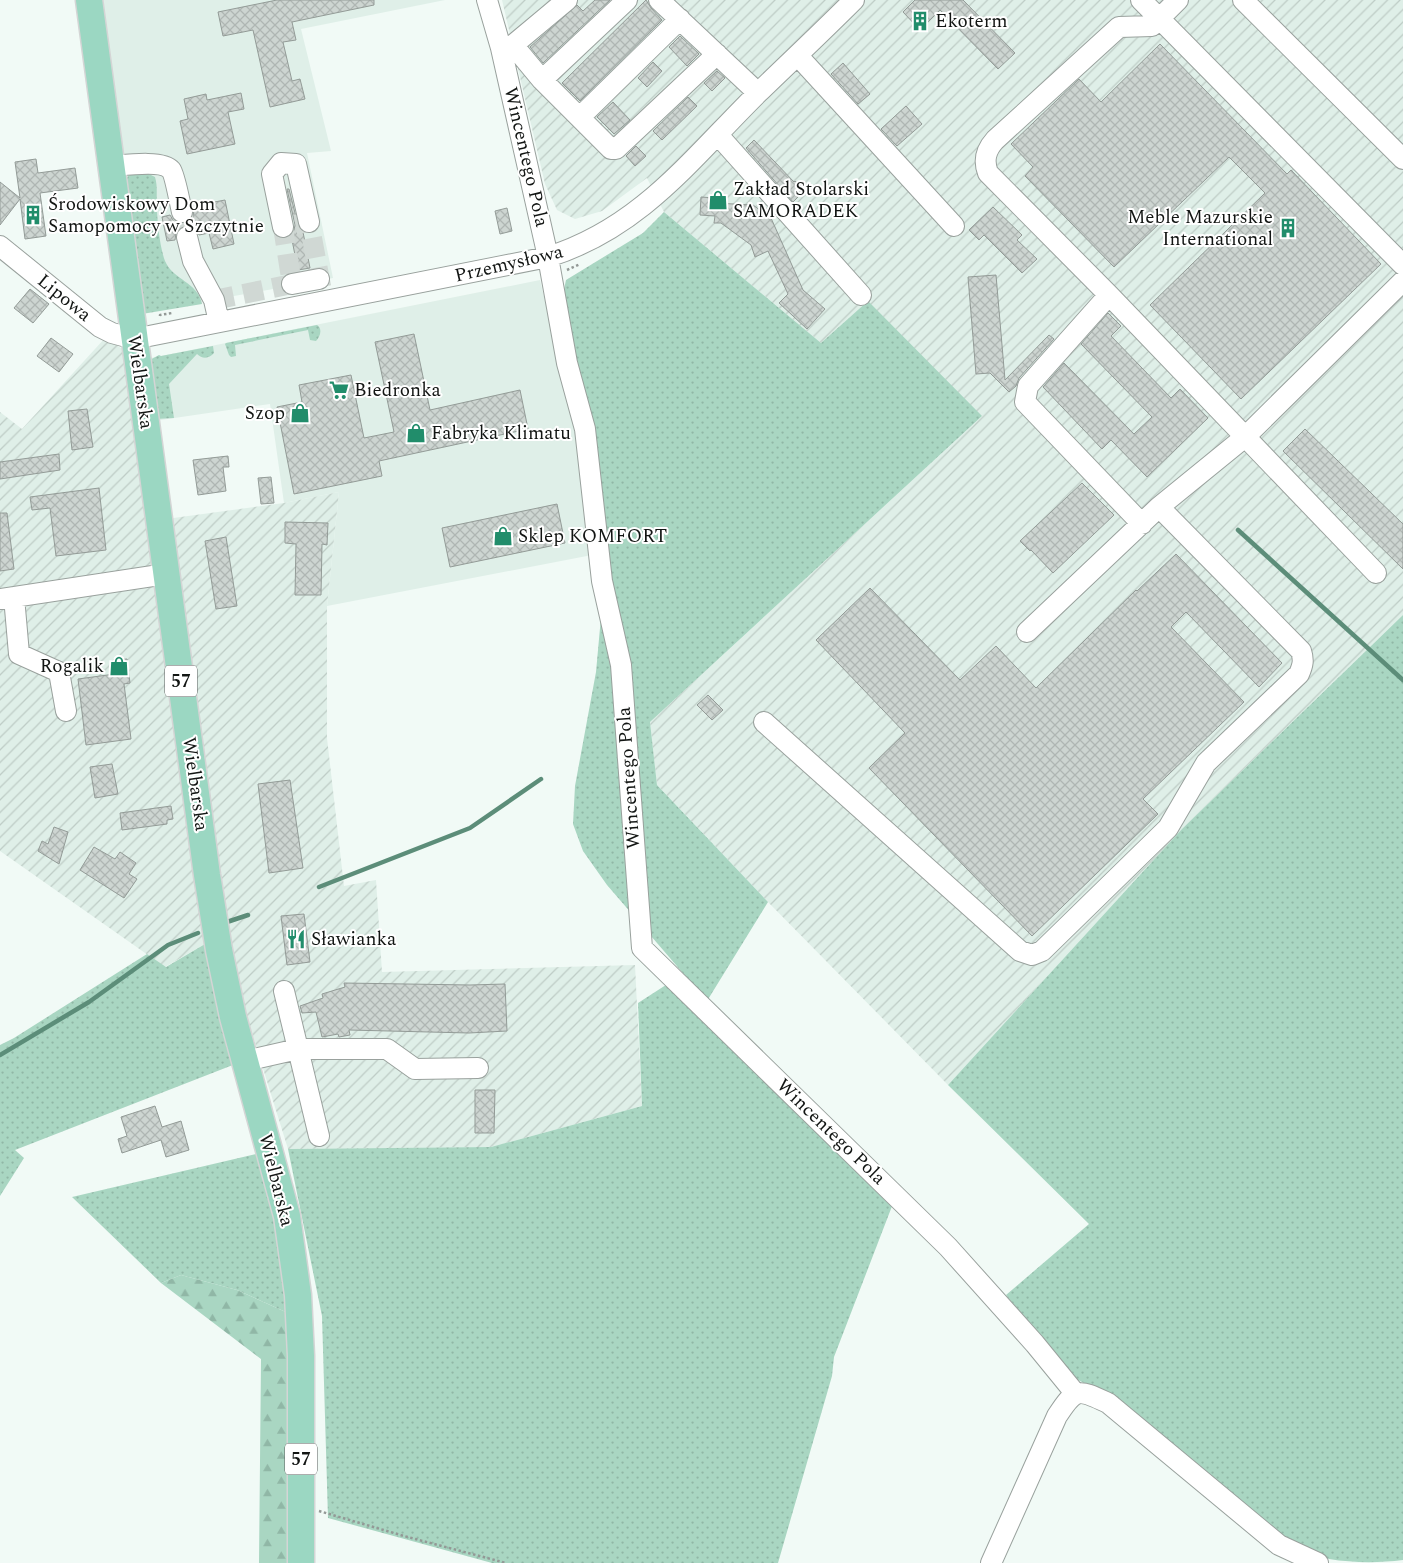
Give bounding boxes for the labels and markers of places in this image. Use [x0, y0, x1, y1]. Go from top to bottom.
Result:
place label: Ekoterm [935, 7, 1008, 36]
building icon: Ekoterm [909, 10, 931, 32]
place label: Zakład Stolarski SAMORADEK [733, 175, 869, 226]
shop icon: Zakład Stolarski SAMORADEK [707, 189, 729, 211]
place label: Środowiskowy Dom Samopomocy w Szczytnie [48, 190, 264, 241]
place label: Meble Mazurskie International [1127, 203, 1273, 254]
building icon: Środowiskowy Dom Samopomocy w Szczytnie [22, 204, 44, 226]
building icon: Meble Mazurskie International [1277, 217, 1299, 239]
place label: Biedronka [354, 376, 441, 405]
supermarket icon: Biedronka [328, 379, 350, 401]
place label: Szop [245, 399, 285, 428]
shop icon: Szop [289, 402, 311, 424]
place label: Fabryka Klimatu [431, 419, 571, 448]
shop icon: Fabryka Klimatu [405, 422, 427, 444]
place label: Sklep KOMFORT [518, 522, 667, 551]
shop icon: Sklep KOMFORT [492, 525, 514, 547]
place label: Rogalik [40, 652, 104, 681]
shop icon: Rogalik [108, 655, 130, 677]
place label: Sławianka [311, 925, 397, 954]
restaurant icon: Sławianka [285, 928, 307, 950]

